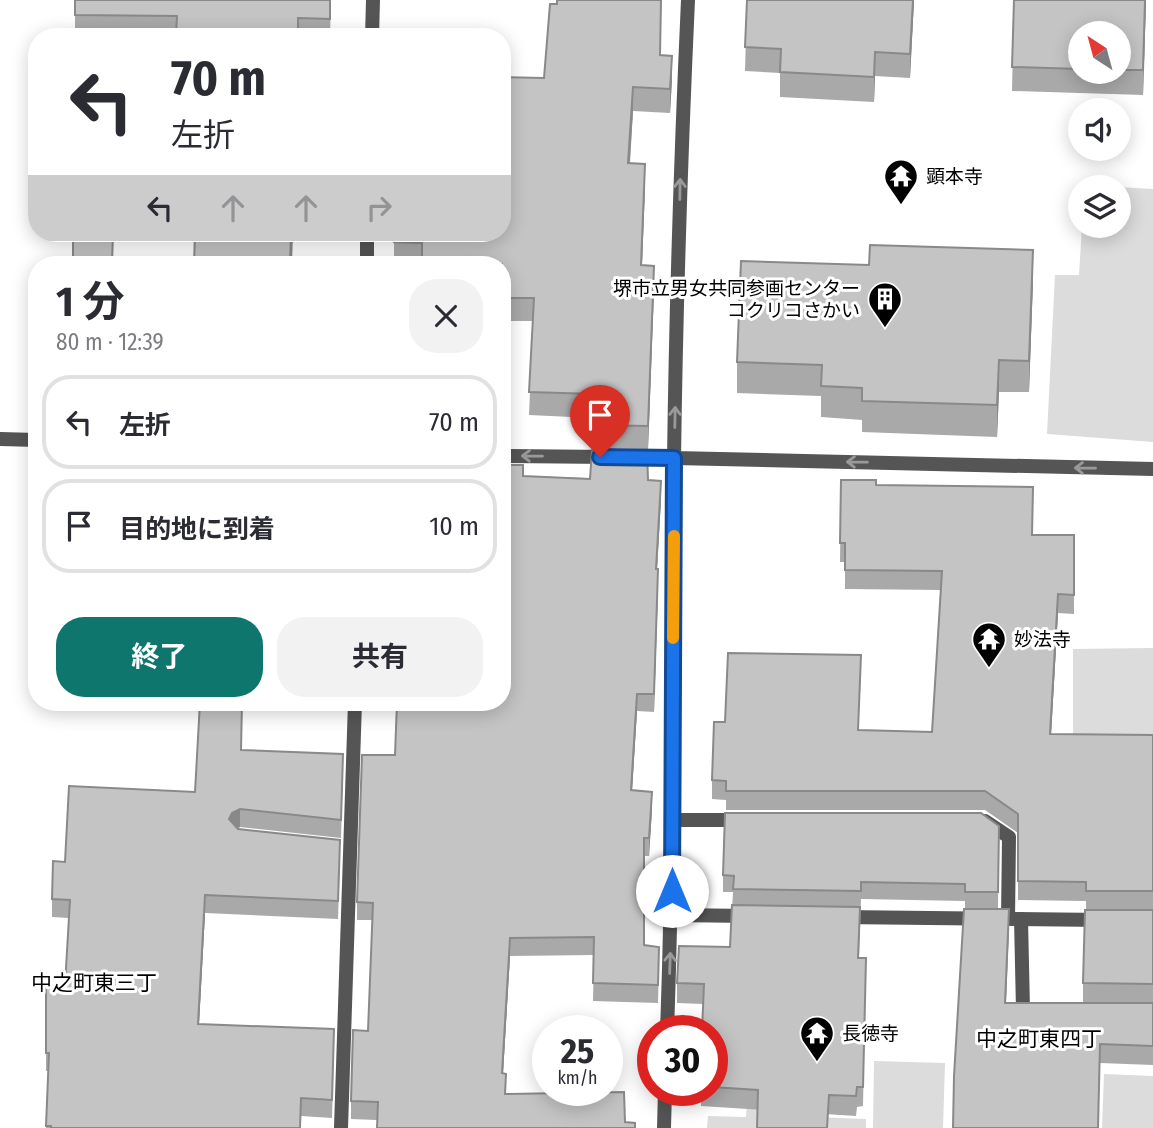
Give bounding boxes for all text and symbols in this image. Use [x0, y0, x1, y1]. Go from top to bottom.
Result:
north arrow [1068, 21, 1130, 84]
map controls [1068, 21, 1131, 238]
text: 70 m [171, 49, 266, 108]
icon: left [56, 56, 147, 147]
button: sound [1068, 98, 1131, 161]
text: 左折 [171, 116, 235, 154]
temple icon: 顕本寺 [882, 157, 920, 206]
place label: 顕本寺 [926, 165, 983, 188]
button: layers [1068, 175, 1131, 238]
one-way arrow [673, 178, 687, 201]
icon: left [141, 189, 179, 227]
icon: ahead [214, 189, 252, 227]
icon: ahead [287, 189, 325, 227]
icon: right [360, 189, 398, 227]
text: 1 分 [56, 277, 125, 327]
place label: 堺市立男女共同参画センター コクリコさかい [613, 277, 860, 322]
button: close [409, 279, 483, 353]
building icon: 堺市立男女共同参画センター コクリコさかい [866, 280, 904, 329]
text: 80 m · 12:39 [56, 328, 164, 356]
pin [570, 385, 630, 457]
icon: arrive [581, 396, 619, 434]
icon: left [60, 403, 98, 441]
one-way arrow [668, 405, 682, 428]
text: 70 m [429, 407, 479, 438]
text: 左折 [119, 410, 171, 441]
one-way arrow [521, 449, 544, 463]
one-way arrow [846, 456, 869, 469]
one-way arrow [1074, 461, 1097, 475]
icon: arrive [60, 507, 98, 545]
text: 10 m [429, 511, 479, 542]
text: 目的地に到着 [119, 514, 275, 545]
button: 終了 [56, 617, 263, 697]
button: 共有 [277, 617, 483, 697]
temple icon: 妙法寺 [970, 620, 1008, 669]
place label: 妙法寺 [1014, 628, 1071, 651]
position arrow [635, 854, 709, 928]
one-way arrow [663, 951, 676, 974]
district label: 中之町東三丁 [31, 970, 157, 996]
temple icon: 長徳寺 [798, 1014, 836, 1063]
speed limit sign: 30 [637, 1015, 728, 1106]
place label: 長徳寺 [842, 1022, 899, 1045]
district label: 中之町東四丁 [976, 1026, 1102, 1052]
text: 25 [561, 1030, 594, 1072]
text: km/h [557, 1067, 598, 1089]

